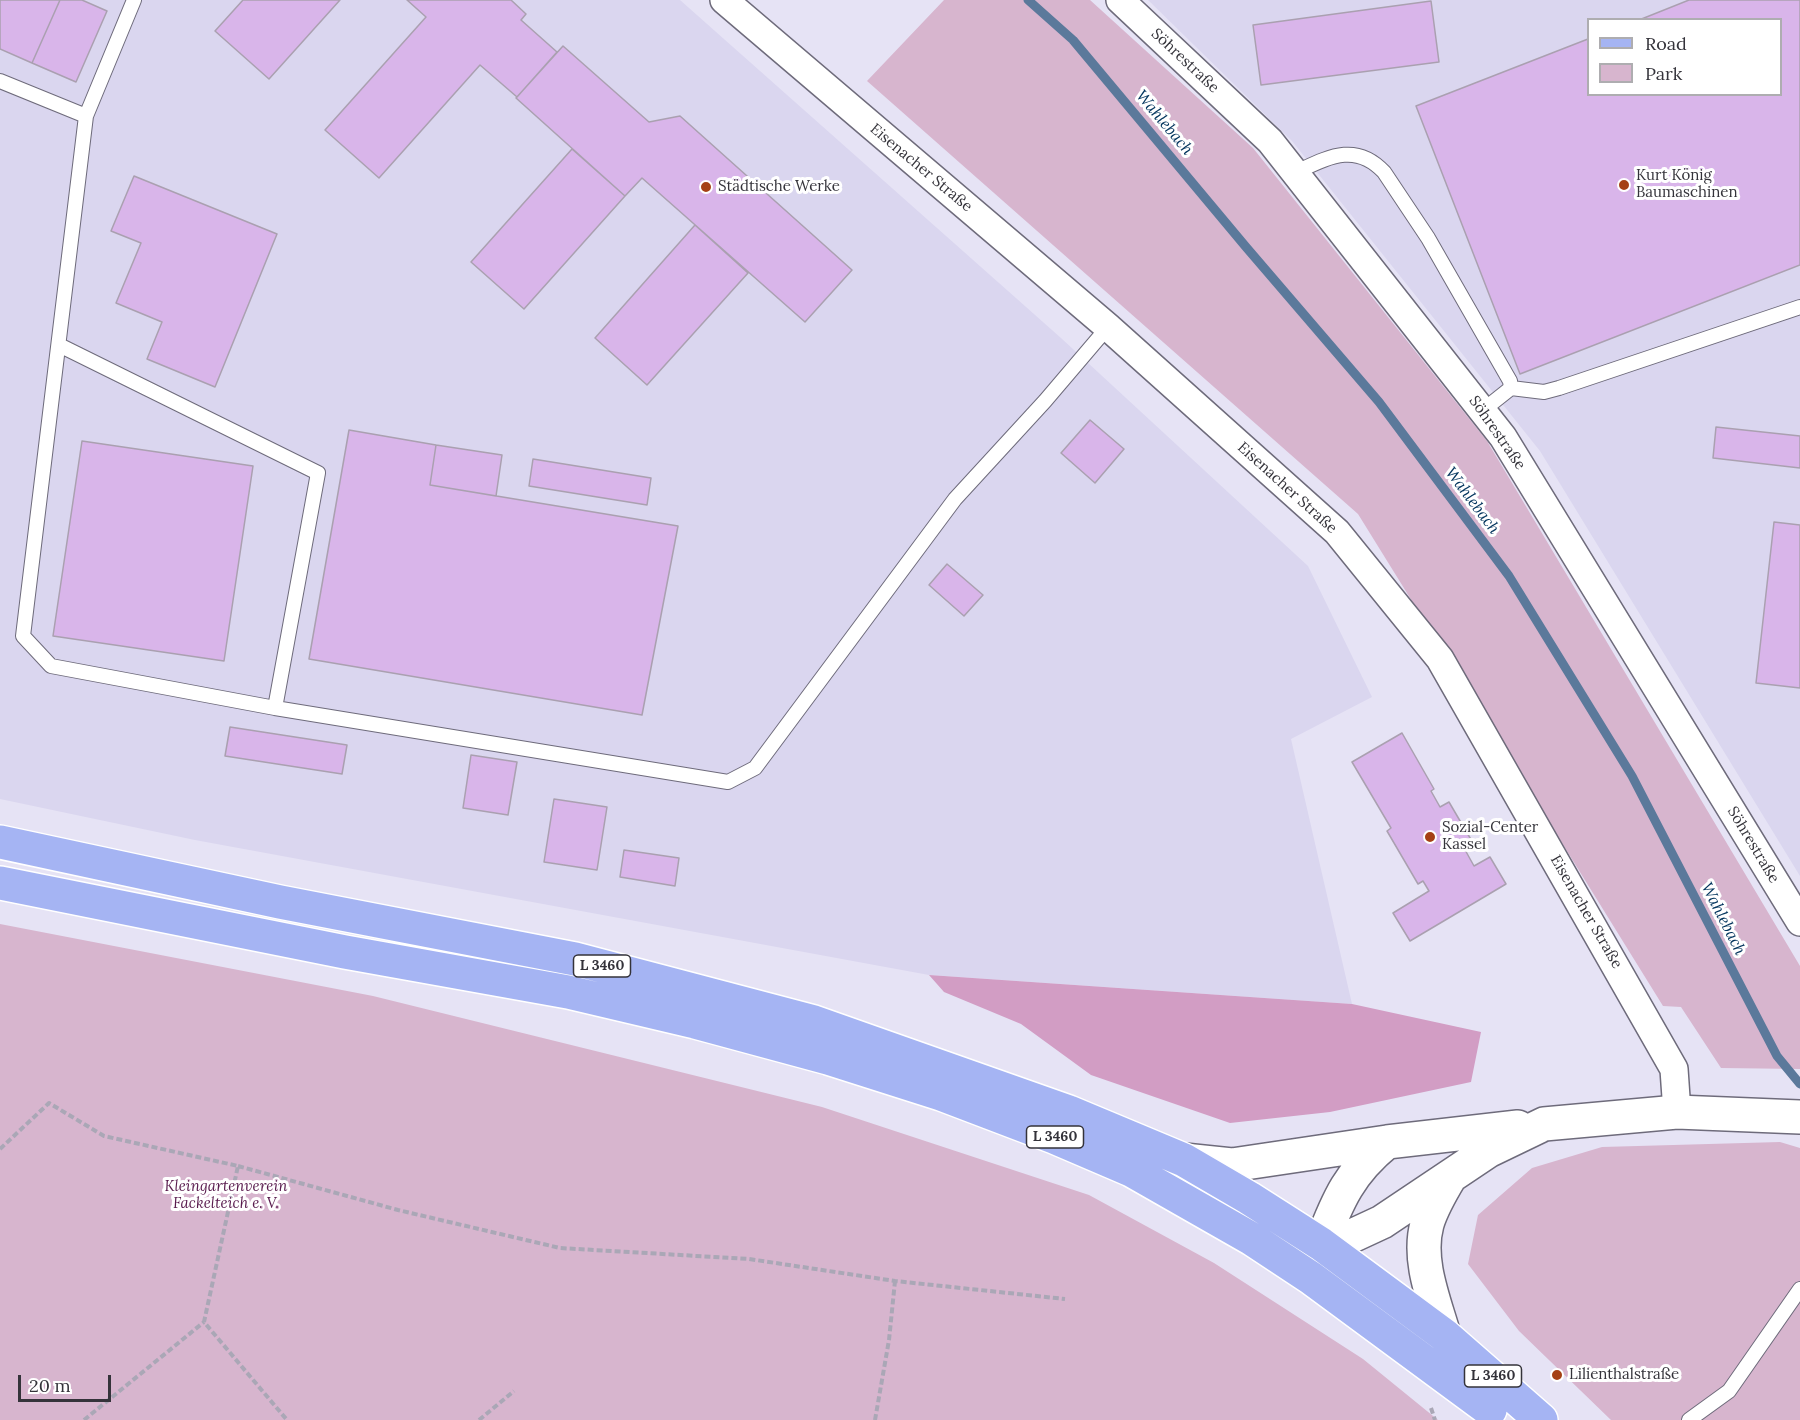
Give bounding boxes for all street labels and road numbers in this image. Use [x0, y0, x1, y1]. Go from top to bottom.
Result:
street label: Söhrestraße [1147, 25, 1223, 97]
street label: Eisenacher Straße [866, 120, 976, 216]
street label: Söhrestraße [1465, 393, 1529, 473]
street label: Eisenacher Straße [1234, 439, 1340, 537]
street label: Söhrestraße [1723, 804, 1783, 886]
street label: Eisenacher Straße [1546, 852, 1626, 972]
road number: L 3460 [574, 955, 630, 977]
road number: L 3460 [1026, 1126, 1084, 1148]
road number: L 3460 [1464, 1365, 1522, 1387]

